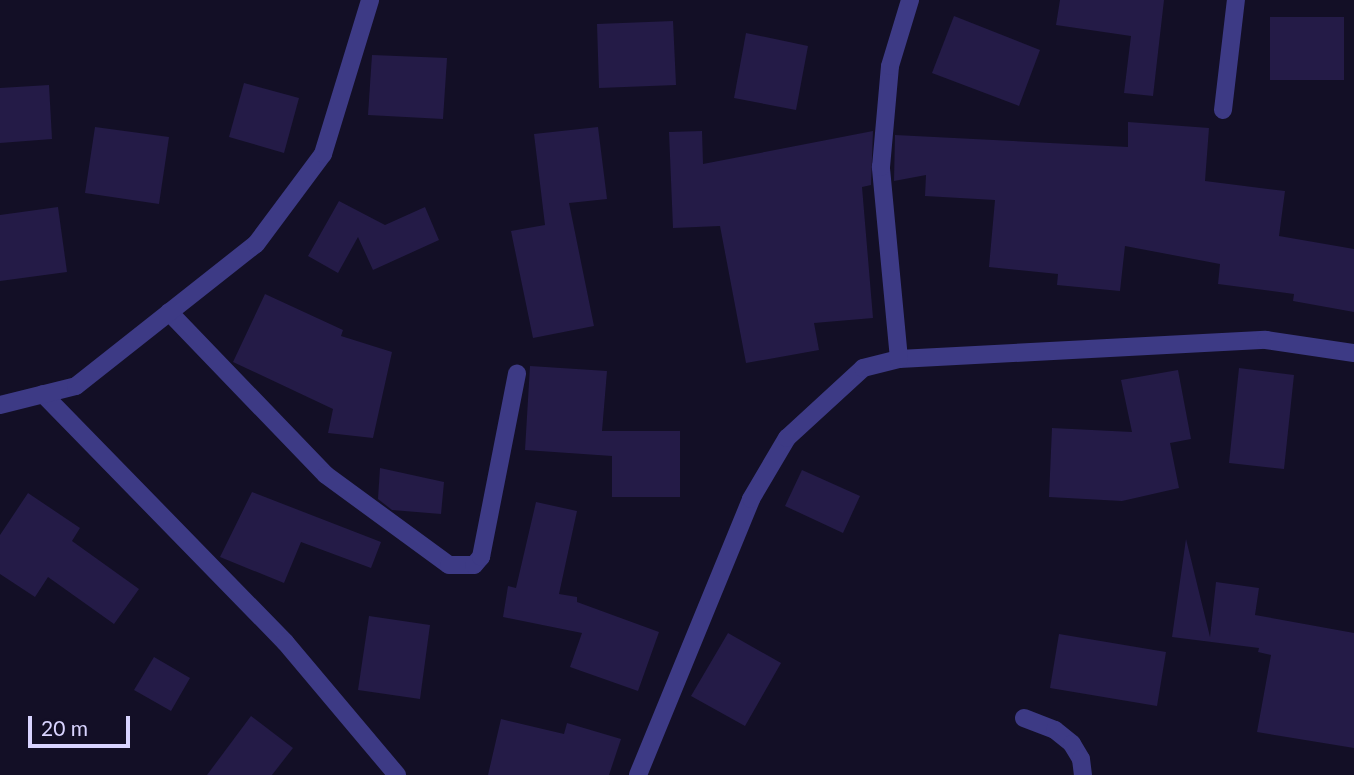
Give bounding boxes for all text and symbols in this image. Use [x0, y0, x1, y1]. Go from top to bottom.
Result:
scale bar [32, 702, 133, 746]
text: 20 m [41, 715, 88, 740]

